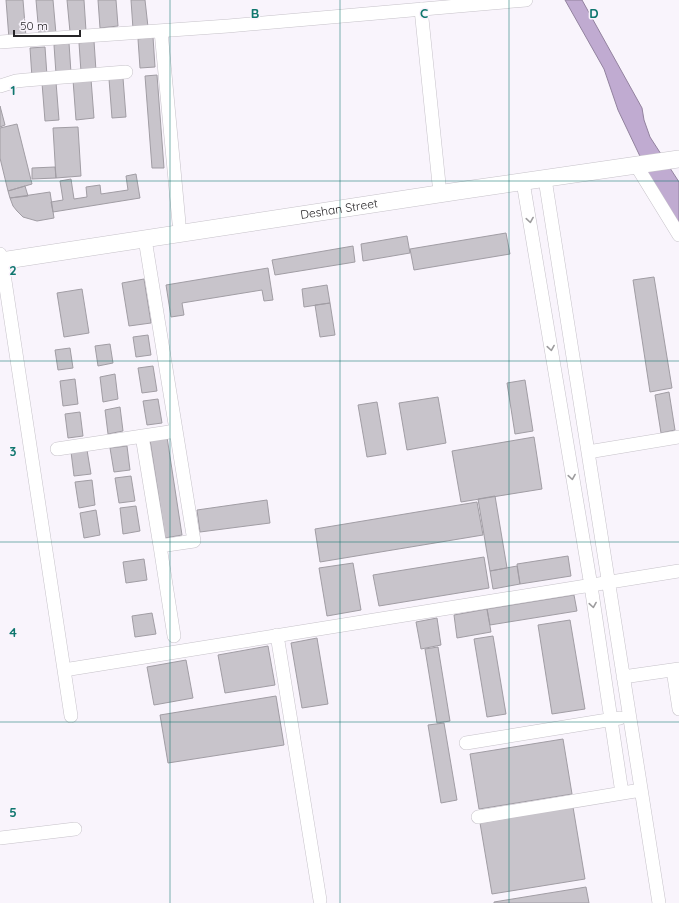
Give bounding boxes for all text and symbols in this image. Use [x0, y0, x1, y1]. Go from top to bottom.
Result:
text: B [251, 5, 259, 21]
text: C [420, 5, 428, 21]
text: D [589, 5, 599, 21]
scale bar [14, 12, 80, 38]
text: 50 m [20, 18, 48, 33]
text: 1 [10, 82, 16, 98]
street label: Deshan Street [299, 195, 379, 222]
one-way arrow [525, 217, 534, 223]
text: 2 [9, 262, 17, 278]
one-way arrow [546, 345, 555, 351]
text: 3 [10, 443, 17, 459]
one-way arrow [568, 473, 576, 480]
one-way arrow [589, 602, 597, 608]
text: 4 [9, 624, 17, 640]
text: 5 [9, 804, 17, 820]

